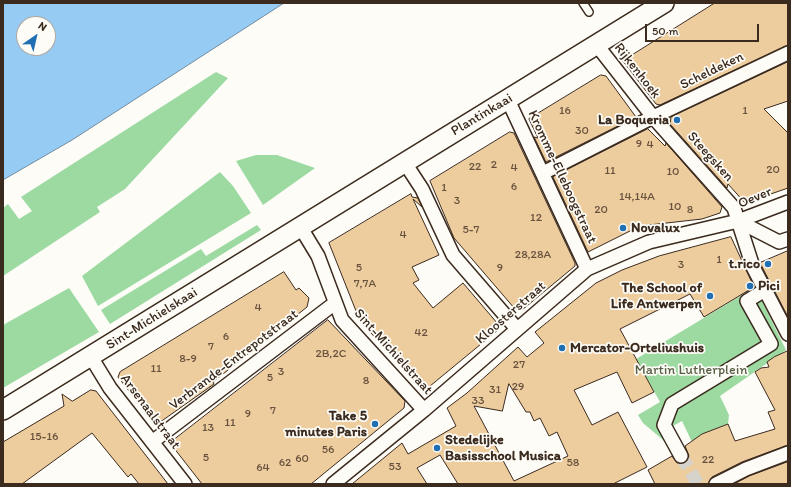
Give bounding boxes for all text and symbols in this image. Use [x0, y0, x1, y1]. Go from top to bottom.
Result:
north arrow [16, 16, 56, 56]
scale bar [647, 16, 761, 42]
text: N [36, 19, 49, 34]
text: 50 m [652, 24, 678, 38]
street label: Rijkenhoek [610, 40, 664, 102]
street label: Scheldeken [678, 48, 746, 94]
street label: Plantinkaai [448, 90, 516, 140]
house number: 16 [559, 104, 571, 118]
house number: 1 [742, 104, 748, 118]
street label: Kromme-Elleboogstraat [524, 108, 600, 246]
place label: La Boqueria [598, 112, 669, 128]
marker: La Boqueria [672, 115, 682, 125]
house number: 30 [575, 124, 589, 138]
street label: Steegsken [683, 129, 737, 185]
house number: 9 [636, 137, 642, 151]
house number: 4 [646, 138, 654, 152]
house number: 2 [491, 158, 497, 172]
house number: 22 [469, 160, 481, 174]
house number: 4 [510, 161, 518, 175]
house number: 20 [766, 163, 780, 177]
house number: 11 [604, 164, 616, 178]
house number: 10 [667, 165, 679, 179]
house number: 6 [511, 180, 517, 194]
house number: 1 [441, 181, 447, 195]
street label: Oever [736, 183, 774, 213]
house number: 14,14A [619, 190, 655, 204]
house number: 3 [454, 194, 460, 208]
house number: 10 [669, 200, 681, 214]
house number: 20 [594, 203, 608, 217]
house number: 8 [687, 203, 693, 217]
house number: 12 [530, 211, 542, 225]
place label: Novalux [631, 220, 680, 236]
house number: 5-7 [462, 223, 480, 237]
marker: Novalux [618, 223, 628, 233]
house number: 4 [399, 228, 407, 242]
house number: 28,28A [515, 248, 551, 262]
house number: 1 [716, 253, 722, 267]
place label: t.rico [729, 256, 760, 272]
house number: 3 [678, 258, 684, 272]
marker: t.rico [763, 259, 773, 269]
house number: 5 [356, 261, 362, 275]
house number: 9 [497, 261, 503, 275]
house number: 7,7A [354, 277, 376, 291]
street label: Kloosterstraat [472, 278, 550, 348]
place label: Pici [758, 278, 780, 294]
place label: The School of Life Antwerpen [611, 280, 702, 312]
marker: Pici [745, 281, 755, 291]
street label: Sint-Michielskaai [103, 284, 201, 354]
marker: The School of Life Antwerpen [705, 291, 715, 301]
house number: 4 [254, 301, 262, 315]
street label: Verbrande-Entrepotstraat [166, 306, 302, 414]
street label: Sint-Michielstraat [350, 306, 436, 398]
house number: 42 [414, 326, 428, 340]
house number: 6 [223, 330, 229, 344]
house number: 7 [208, 340, 214, 354]
place label: Mercator-Orteliushuis [570, 340, 704, 356]
marker: Mercator-Orteliushuis [557, 343, 567, 353]
house number: 2B,2C [316, 347, 346, 361]
house number: 8-9 [179, 352, 197, 366]
house number: 27 [513, 358, 525, 372]
house number: 11 [150, 362, 162, 376]
park label: Martin Lutherplein [635, 362, 747, 378]
house number: 3 [278, 365, 284, 379]
street label: Arsenaalstraat [116, 371, 184, 453]
house number: 5 [267, 371, 273, 385]
house number: 8 [363, 374, 369, 388]
house number: 29 [512, 380, 524, 394]
house number: 31 [489, 383, 501, 397]
house number: 33 [471, 394, 485, 408]
house number: 7 [270, 404, 276, 418]
house number: 9 [245, 407, 251, 421]
place label: Take 5 minutes Paris [285, 408, 367, 440]
house number: 11 [224, 416, 236, 430]
marker: Take 5 minutes Paris [370, 419, 380, 429]
house number: 13 [202, 421, 214, 435]
house number: 15-16 [30, 430, 58, 444]
place label: Stedelijke Basisschool Musica [445, 432, 561, 464]
house number: 56 [322, 443, 334, 457]
marker: Stedelijke Basisschool Musica [432, 443, 442, 453]
house number: 5 [203, 451, 209, 465]
house number: 60 [295, 452, 309, 466]
house number: 22 [702, 453, 714, 467]
house number: 62 [279, 456, 291, 470]
house number: 58 [567, 456, 579, 470]
house number: 53 [389, 460, 401, 474]
house number: 64 [256, 461, 270, 475]

